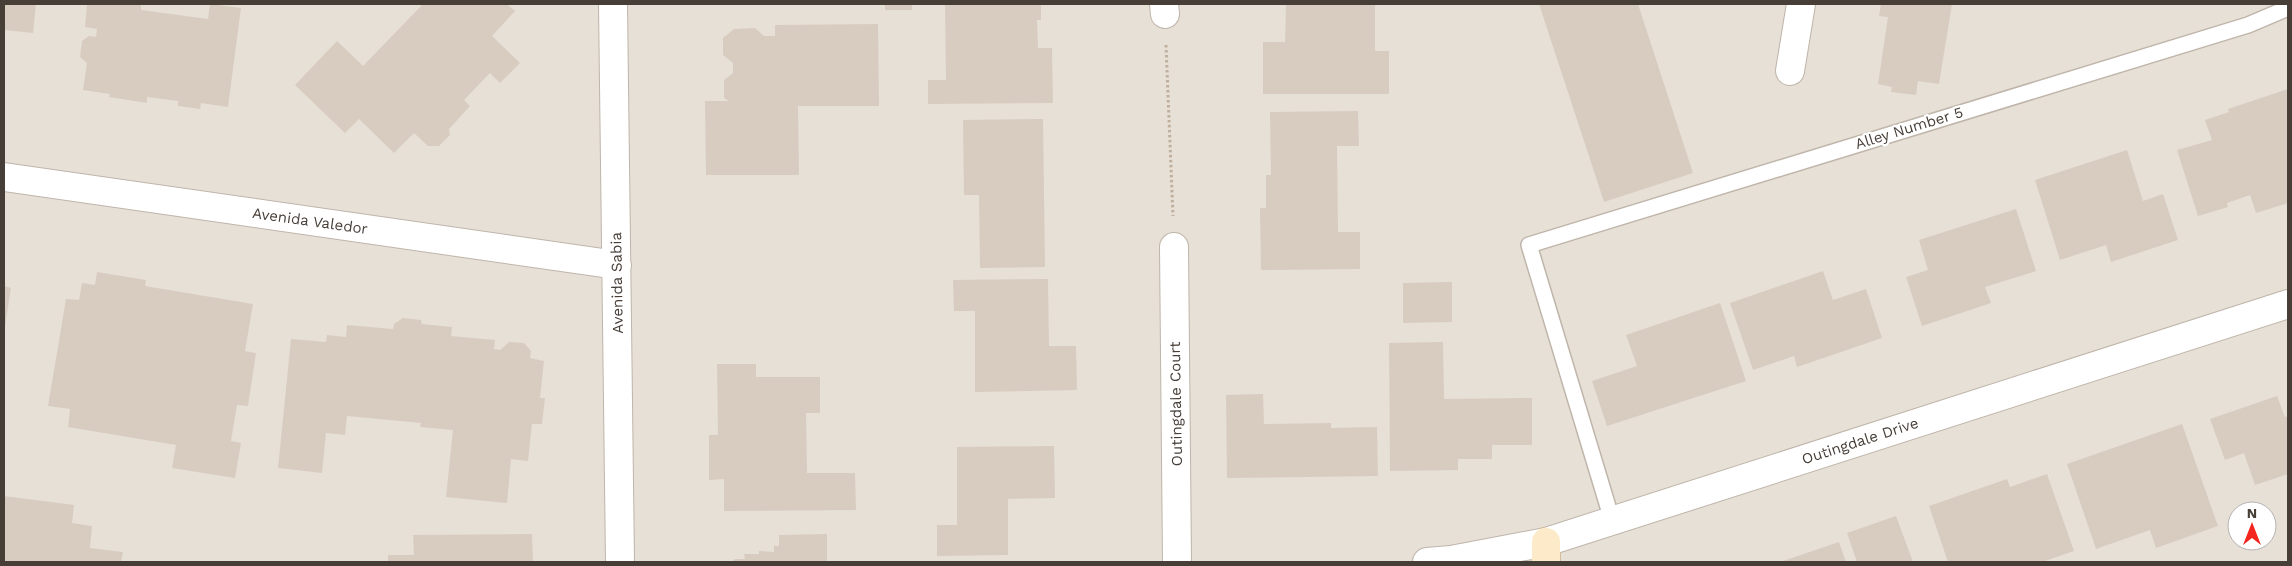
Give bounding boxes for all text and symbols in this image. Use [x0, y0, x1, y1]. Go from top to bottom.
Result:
street label: Alley Number 5 [1853, 103, 1965, 153]
street label: Avenida Valedor [251, 204, 369, 238]
street label: Avenida Sabia [607, 232, 627, 334]
street label: Outingdale Court [1166, 341, 1186, 467]
street label: Outingdale Drive [1799, 414, 1921, 468]
north arrow [2227, 501, 2277, 551]
text: N [2247, 505, 2257, 521]

